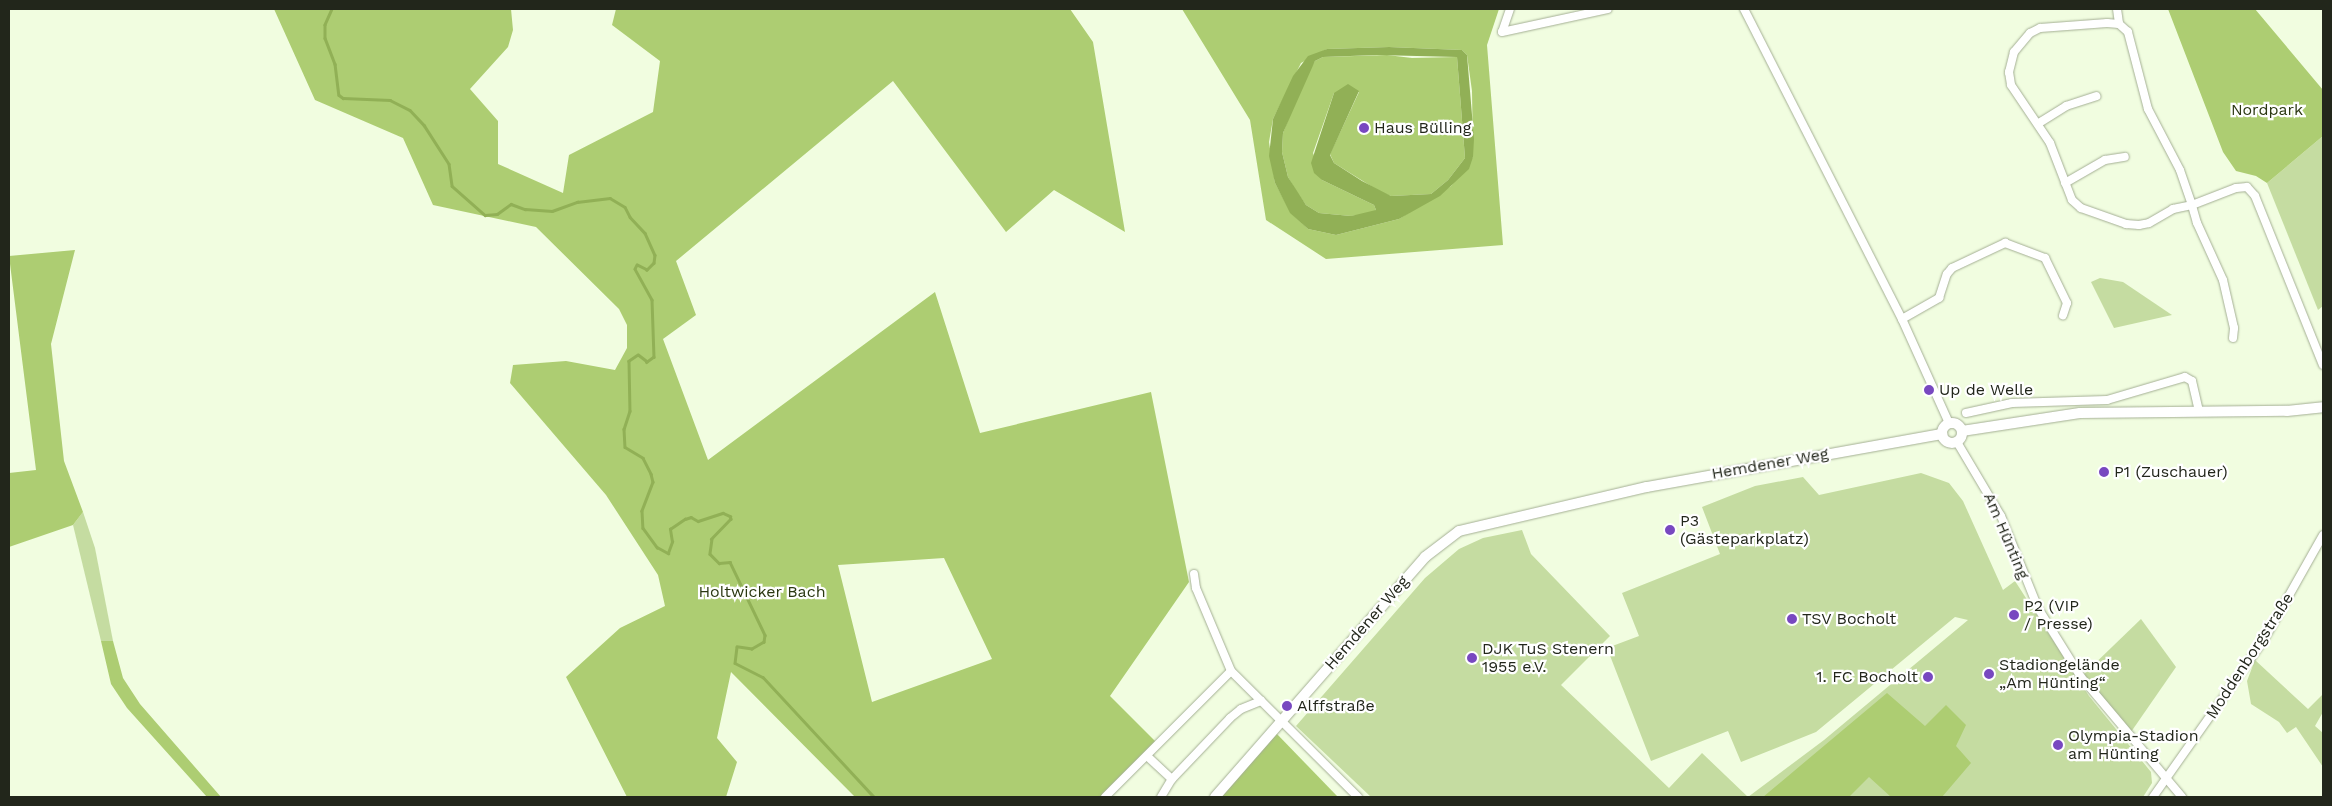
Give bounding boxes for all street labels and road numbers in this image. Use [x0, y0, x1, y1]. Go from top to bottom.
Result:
street label: Hemdener Weg [1710, 444, 1830, 484]
street label: Am Hünting [1979, 490, 2033, 582]
street label: Hemdener Weg [1321, 572, 1413, 674]
street label: Moddenborgstraße [2202, 589, 2298, 723]

